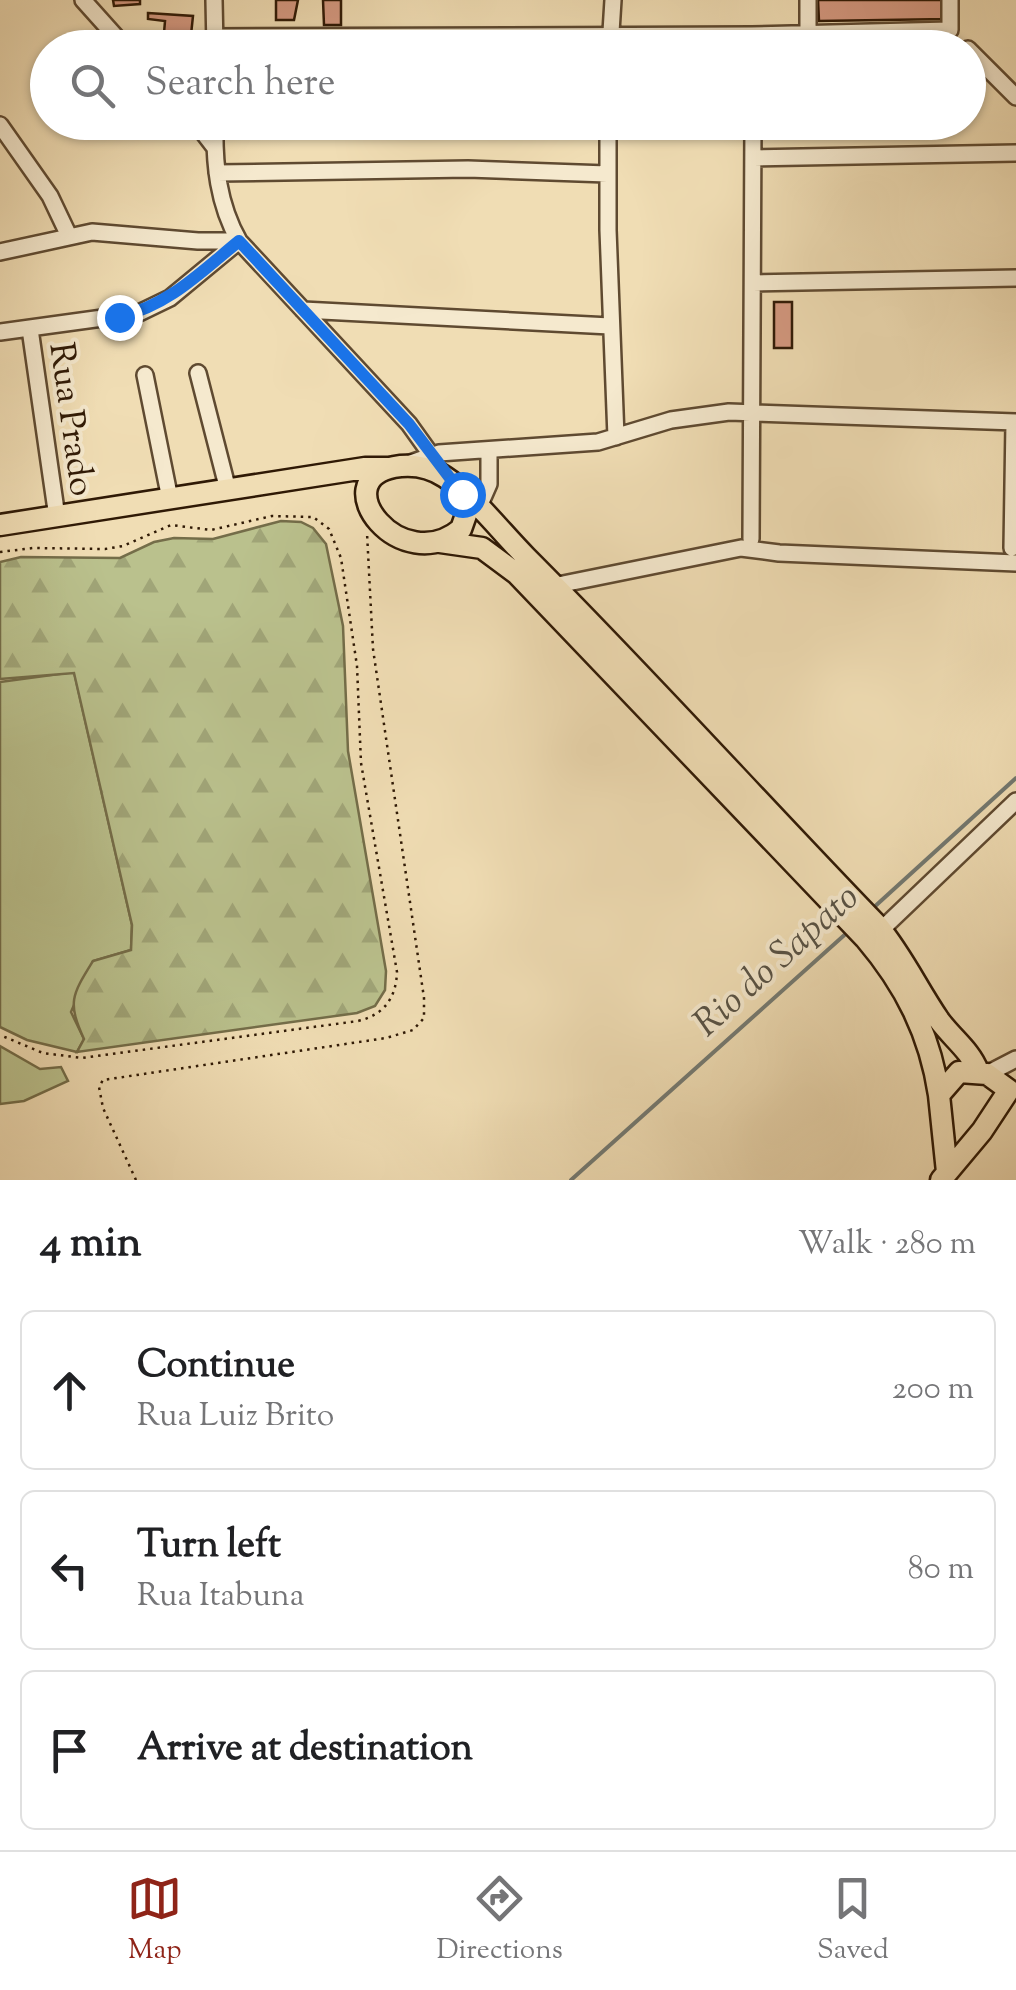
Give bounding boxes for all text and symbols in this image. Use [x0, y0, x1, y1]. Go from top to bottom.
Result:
search box [30, 30, 986, 140]
icon: search [65, 58, 120, 113]
text: Search here [145, 58, 336, 112]
route end [97, 295, 143, 341]
street label: Rua Prado [34, 339, 106, 500]
route start [440, 472, 486, 518]
water label: Rio do Sapato [683, 873, 872, 1051]
text: 4 min [40, 1215, 142, 1275]
text: Walk · 280 m [798, 1222, 976, 1268]
text: Continue [137, 1340, 295, 1394]
icon: ahead [42, 1363, 97, 1418]
text: 200 m [892, 1367, 974, 1413]
text: Rua Luiz Brito [137, 1394, 334, 1440]
text: Turn left [137, 1520, 281, 1574]
icon: left [42, 1543, 97, 1598]
text: 80 m [908, 1547, 974, 1593]
text: Rua Itabuna [137, 1574, 305, 1620]
icon: arrive [42, 1723, 97, 1778]
text: Arrive at destination [137, 1723, 473, 1777]
tab: Map [127, 1871, 182, 1971]
tab: Directions [436, 1871, 563, 1971]
tab: Saved [817, 1871, 889, 1971]

